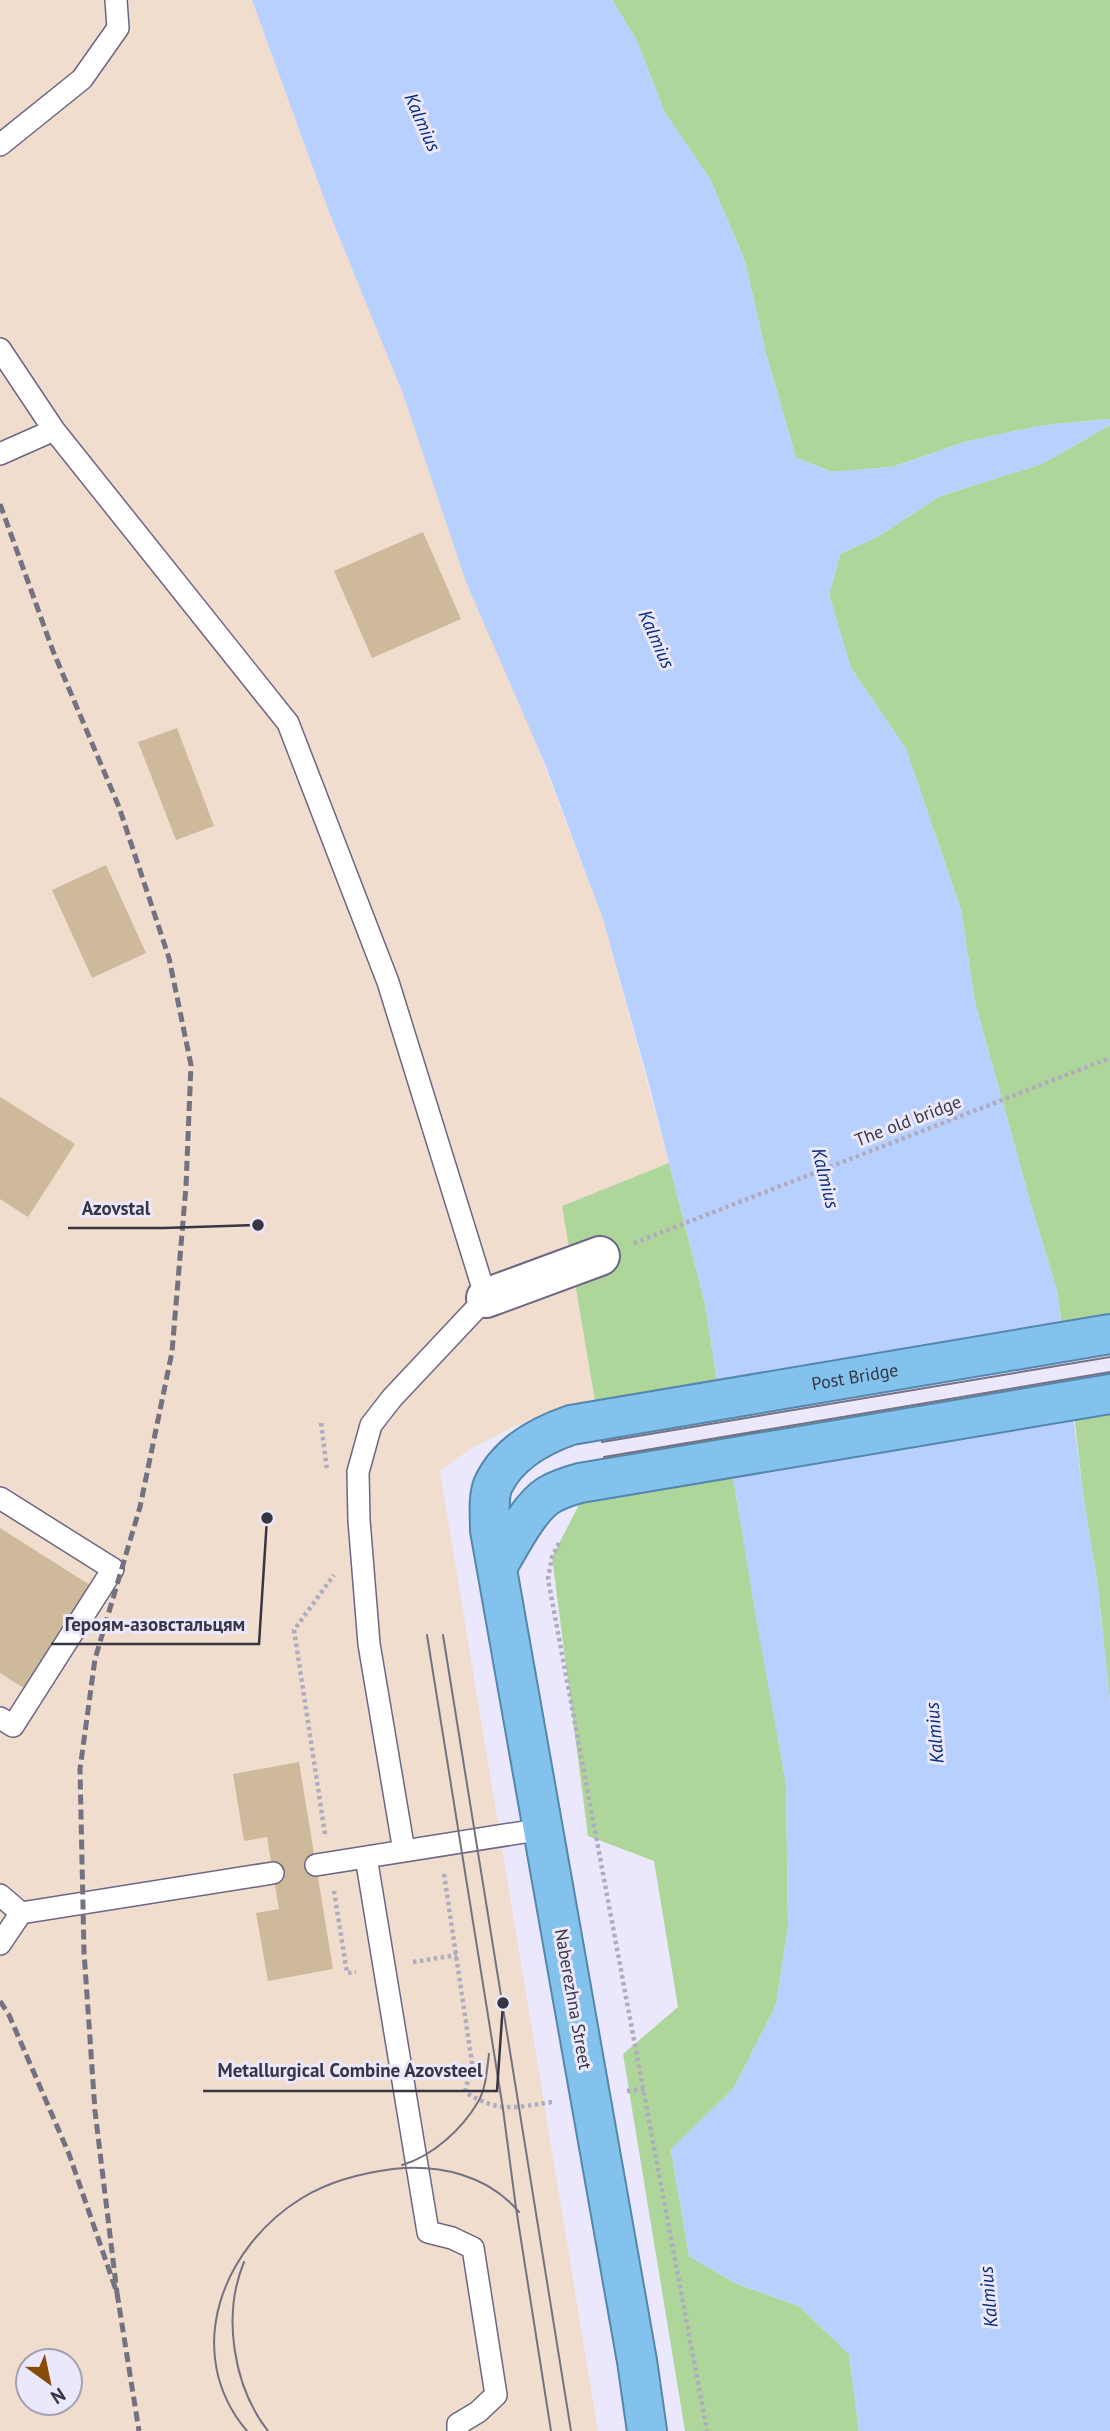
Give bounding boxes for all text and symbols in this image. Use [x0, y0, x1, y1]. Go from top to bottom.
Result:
water label: Kalmius [400, 89, 447, 155]
water label: Kalmius [634, 606, 681, 672]
street label: The old bridge [851, 1090, 964, 1151]
water label: Kalmius [807, 1145, 845, 1211]
callout: Azovstal [68, 1188, 164, 1228]
text: Azovstal [82, 1196, 151, 1220]
street label: Post Bridge [810, 1358, 900, 1395]
callout: Героям-азовстальцям [51, 1604, 259, 1644]
text: Героям-азовстальцям [65, 1612, 245, 1636]
water label: Kalmius [919, 1701, 949, 1765]
street label: Naberezhna Street [550, 1927, 597, 2071]
callout: Metallurgical Combine Azovsteel [203, 2051, 497, 2091]
text: Metallurgical Combine Azovsteel [217, 2058, 483, 2082]
water label: Kalmius [973, 2265, 1003, 2329]
north arrow [14, 2347, 84, 2417]
text: N [46, 2383, 70, 2410]

